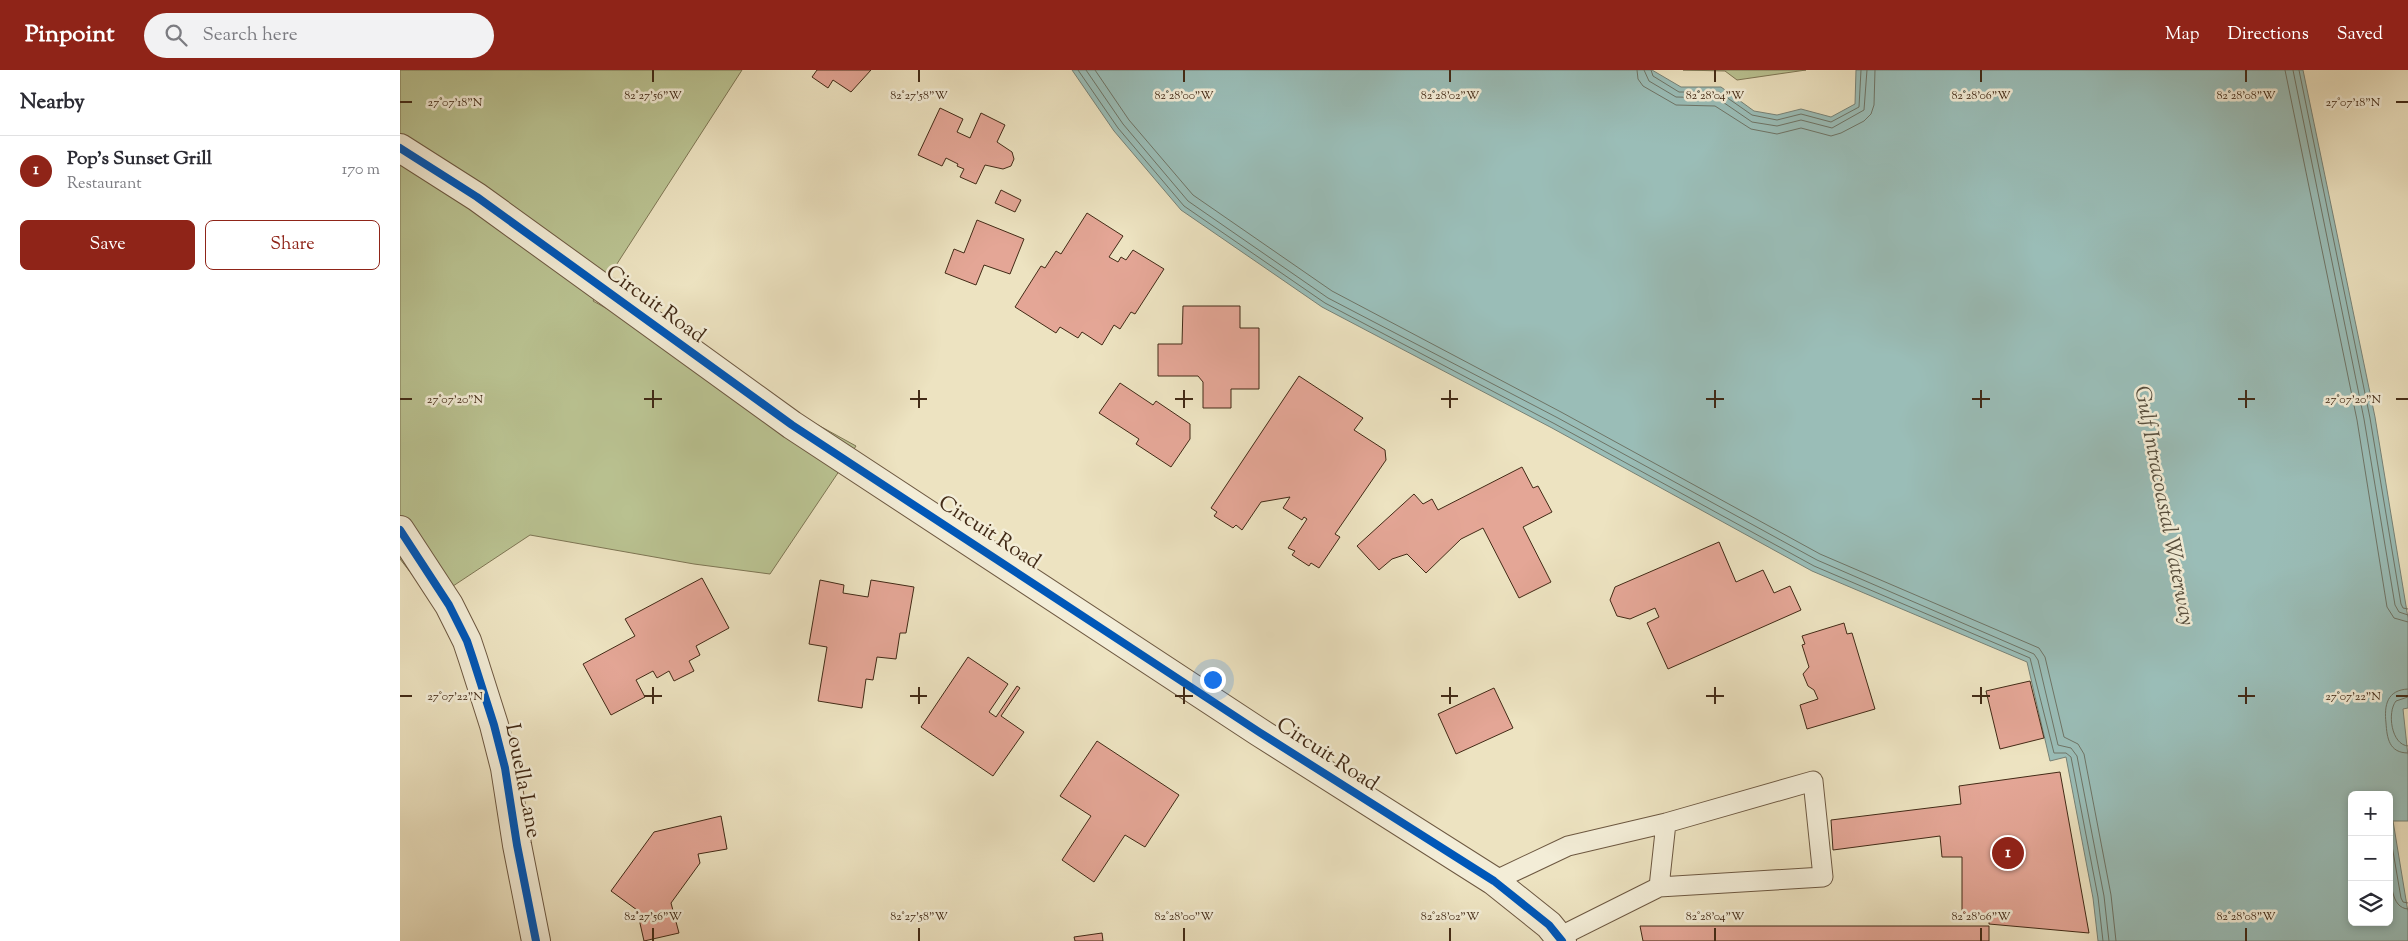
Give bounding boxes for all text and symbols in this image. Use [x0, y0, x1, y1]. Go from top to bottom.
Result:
search box [144, 13, 494, 58]
text: Pinpoint [25, 18, 114, 52]
icon: search [162, 21, 190, 49]
text: Search here [202, 22, 298, 49]
text: Map [2165, 22, 2200, 48]
text: Directions [2228, 22, 2309, 48]
text: Saved [2337, 22, 2383, 48]
text: 82°27'56"W [624, 87, 682, 105]
text: 82°27'58"W [890, 87, 948, 105]
text: 82°28'00"W [1154, 87, 1214, 105]
text: 82°28'02"W [1421, 87, 1480, 105]
text: 82°28'04"W [1686, 87, 1745, 105]
text: 82°28'06"W [1951, 87, 2011, 105]
text: 82°28'08"W [2216, 87, 2276, 105]
text: Nearby [20, 88, 85, 118]
text: 27°07'18"N [428, 94, 483, 112]
text: 27°07'18"N [2326, 94, 2381, 112]
text: Pop's Sunset Grill [67, 146, 212, 173]
text: 1 [33, 159, 39, 182]
text: 170 m [342, 159, 380, 182]
text: Restaurant [67, 173, 142, 196]
button: Save [20, 220, 195, 270]
button: Share [205, 220, 380, 270]
street label: Circuit Road [599, 259, 711, 352]
water label: Gulf Intracoastal Waterway [2124, 384, 2202, 628]
text: 27°07'20"N [427, 391, 484, 409]
text: 27°07'20"N [2325, 391, 2382, 409]
street label: Circuit Road [932, 489, 1046, 577]
your location [1200, 667, 1226, 693]
text: 27°07'22"N [427, 688, 483, 706]
text: 27°07'22"N [2325, 688, 2381, 706]
street label: Circuit Road [1270, 711, 1384, 799]
street label: Louella Lane [496, 721, 548, 841]
map controls [2348, 791, 2393, 926]
button: + [2348, 791, 2393, 836]
pin: 1 [1992, 834, 2024, 872]
button: − [2348, 836, 2393, 881]
button: layers [2348, 881, 2393, 926]
text: 82°27'56"W [624, 908, 682, 926]
text: 82°27'58"W [890, 908, 948, 926]
text: 82°28'00"W [1154, 908, 1214, 926]
text: 82°28'02"W [1421, 908, 1480, 926]
text: 82°28'04"W [1686, 908, 1745, 926]
text: 82°28'06"W [1951, 908, 2011, 926]
text: 82°28'08"W [2216, 908, 2276, 926]

